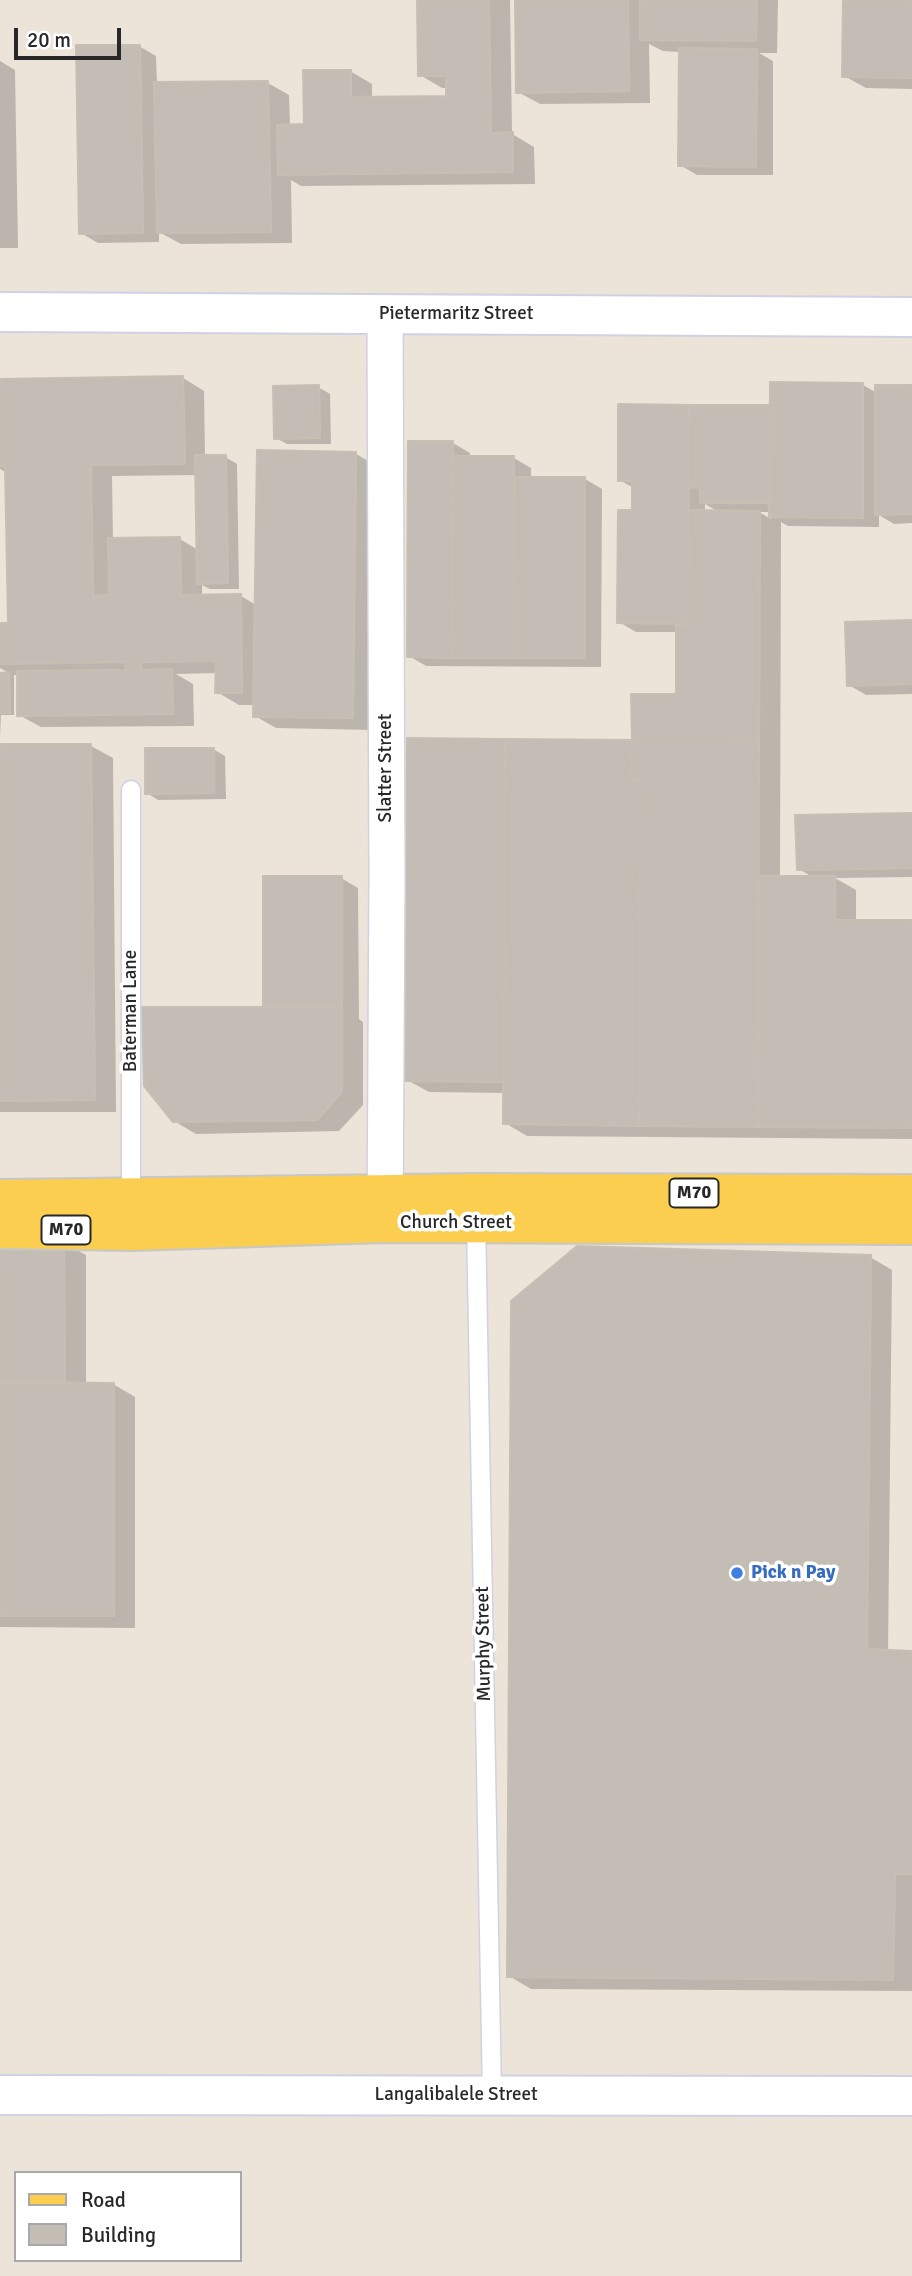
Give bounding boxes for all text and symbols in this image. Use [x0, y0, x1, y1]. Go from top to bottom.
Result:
scale bar [18, 14, 124, 58]
text: 20 m [27, 27, 71, 53]
street label: Pietermaritz Street [379, 303, 533, 325]
street label: Slatter Street [375, 714, 397, 822]
street label: Baterman Lane [120, 950, 142, 1072]
road number: M70 [670, 1178, 718, 1208]
street label: Church Street [400, 1212, 512, 1234]
road number: M70 [42, 1216, 90, 1245]
place label: Pick n Pay [751, 1562, 835, 1584]
marker: Pick n Pay [729, 1565, 745, 1581]
street label: Murphy Street [472, 1586, 496, 1702]
street label: Langalibalele Street [374, 2084, 538, 2106]
legend [14, 2171, 242, 2262]
text: Road [81, 2187, 126, 2213]
text: Building [81, 2222, 156, 2248]

